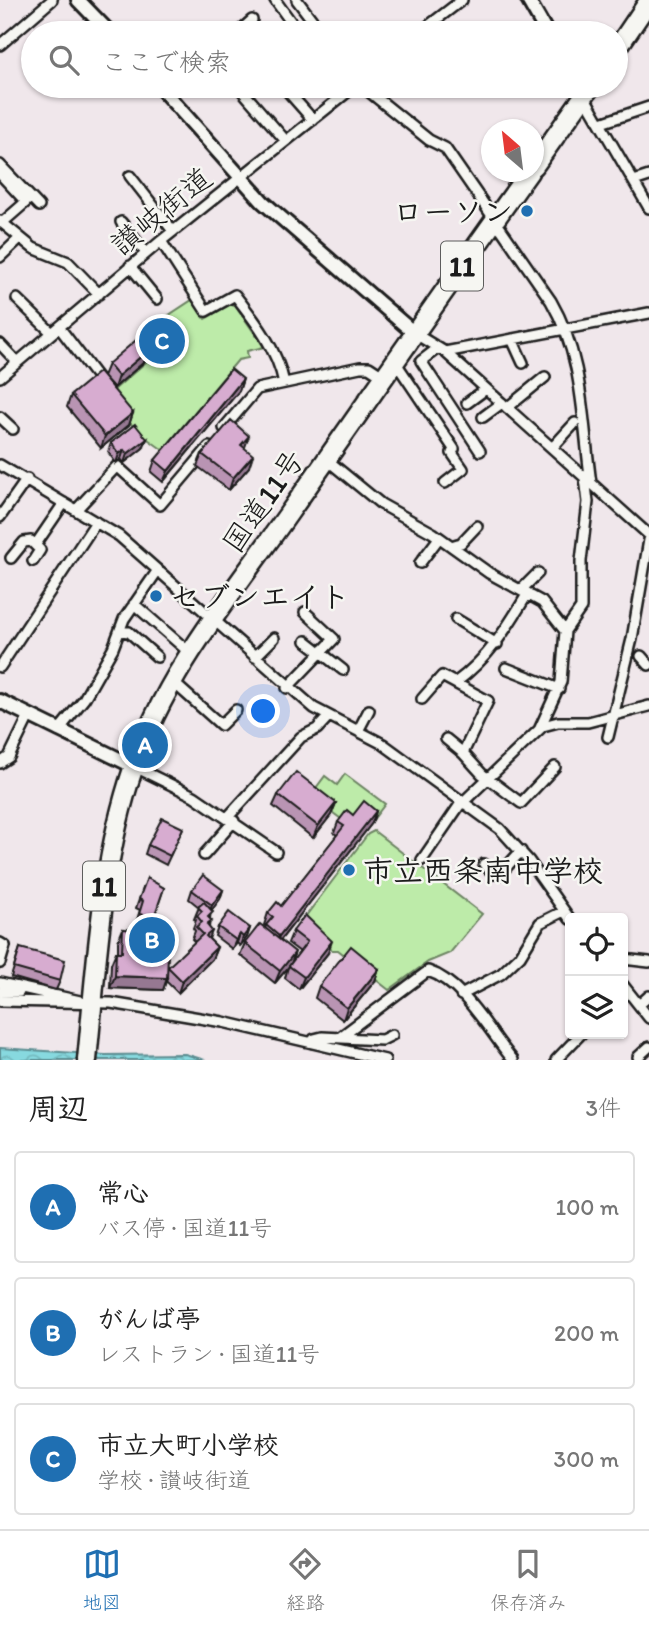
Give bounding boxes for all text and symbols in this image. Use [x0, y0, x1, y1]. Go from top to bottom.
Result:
search box [21, 21, 628, 98]
icon: search [45, 41, 83, 79]
text: ここで検索 [101, 46, 231, 78]
north arrow [481, 119, 544, 182]
street label: 讃岐街道 [103, 159, 219, 263]
place label: ローソン [393, 193, 513, 230]
marker: ローソン [519, 203, 535, 219]
road number: 11 [441, 242, 483, 290]
pin: C [139, 315, 185, 367]
street label: 国道11号 [214, 442, 312, 560]
place label: セブンエイト [170, 578, 350, 615]
marker: セブンエイト [148, 588, 164, 604]
your location [246, 694, 280, 728]
pin: A [122, 719, 168, 771]
place label: 市立西条南中学校 [363, 852, 603, 889]
road number: 11 [83, 862, 125, 910]
marker: 市立西条南中学校 [341, 862, 357, 878]
map controls [565, 913, 628, 1039]
button: locate [565, 913, 628, 976]
pin: B [129, 914, 175, 966]
button: layers [565, 976, 628, 1039]
text: 周辺 [28, 1090, 88, 1127]
text: 3件 [585, 1094, 621, 1122]
text: 常心 [97, 1177, 149, 1209]
text: A [46, 1193, 60, 1221]
text: 100 m [555, 1193, 619, 1221]
text: バス停 · 国道11号 [97, 1214, 272, 1242]
text: がんば亭 [97, 1303, 201, 1335]
text: B [46, 1319, 60, 1347]
text: 200 m [554, 1319, 619, 1347]
text: レストラン · 国道11号 [97, 1340, 320, 1368]
text: 市立大町小学校 [97, 1429, 279, 1461]
text: C [46, 1445, 60, 1473]
text: 300 m [554, 1445, 619, 1473]
text: 学校 · 讃岐街道 [97, 1466, 251, 1494]
tab: 地図 [83, 1545, 121, 1614]
tab: 経路 [286, 1545, 324, 1614]
tab: 保存済み [490, 1545, 566, 1614]

